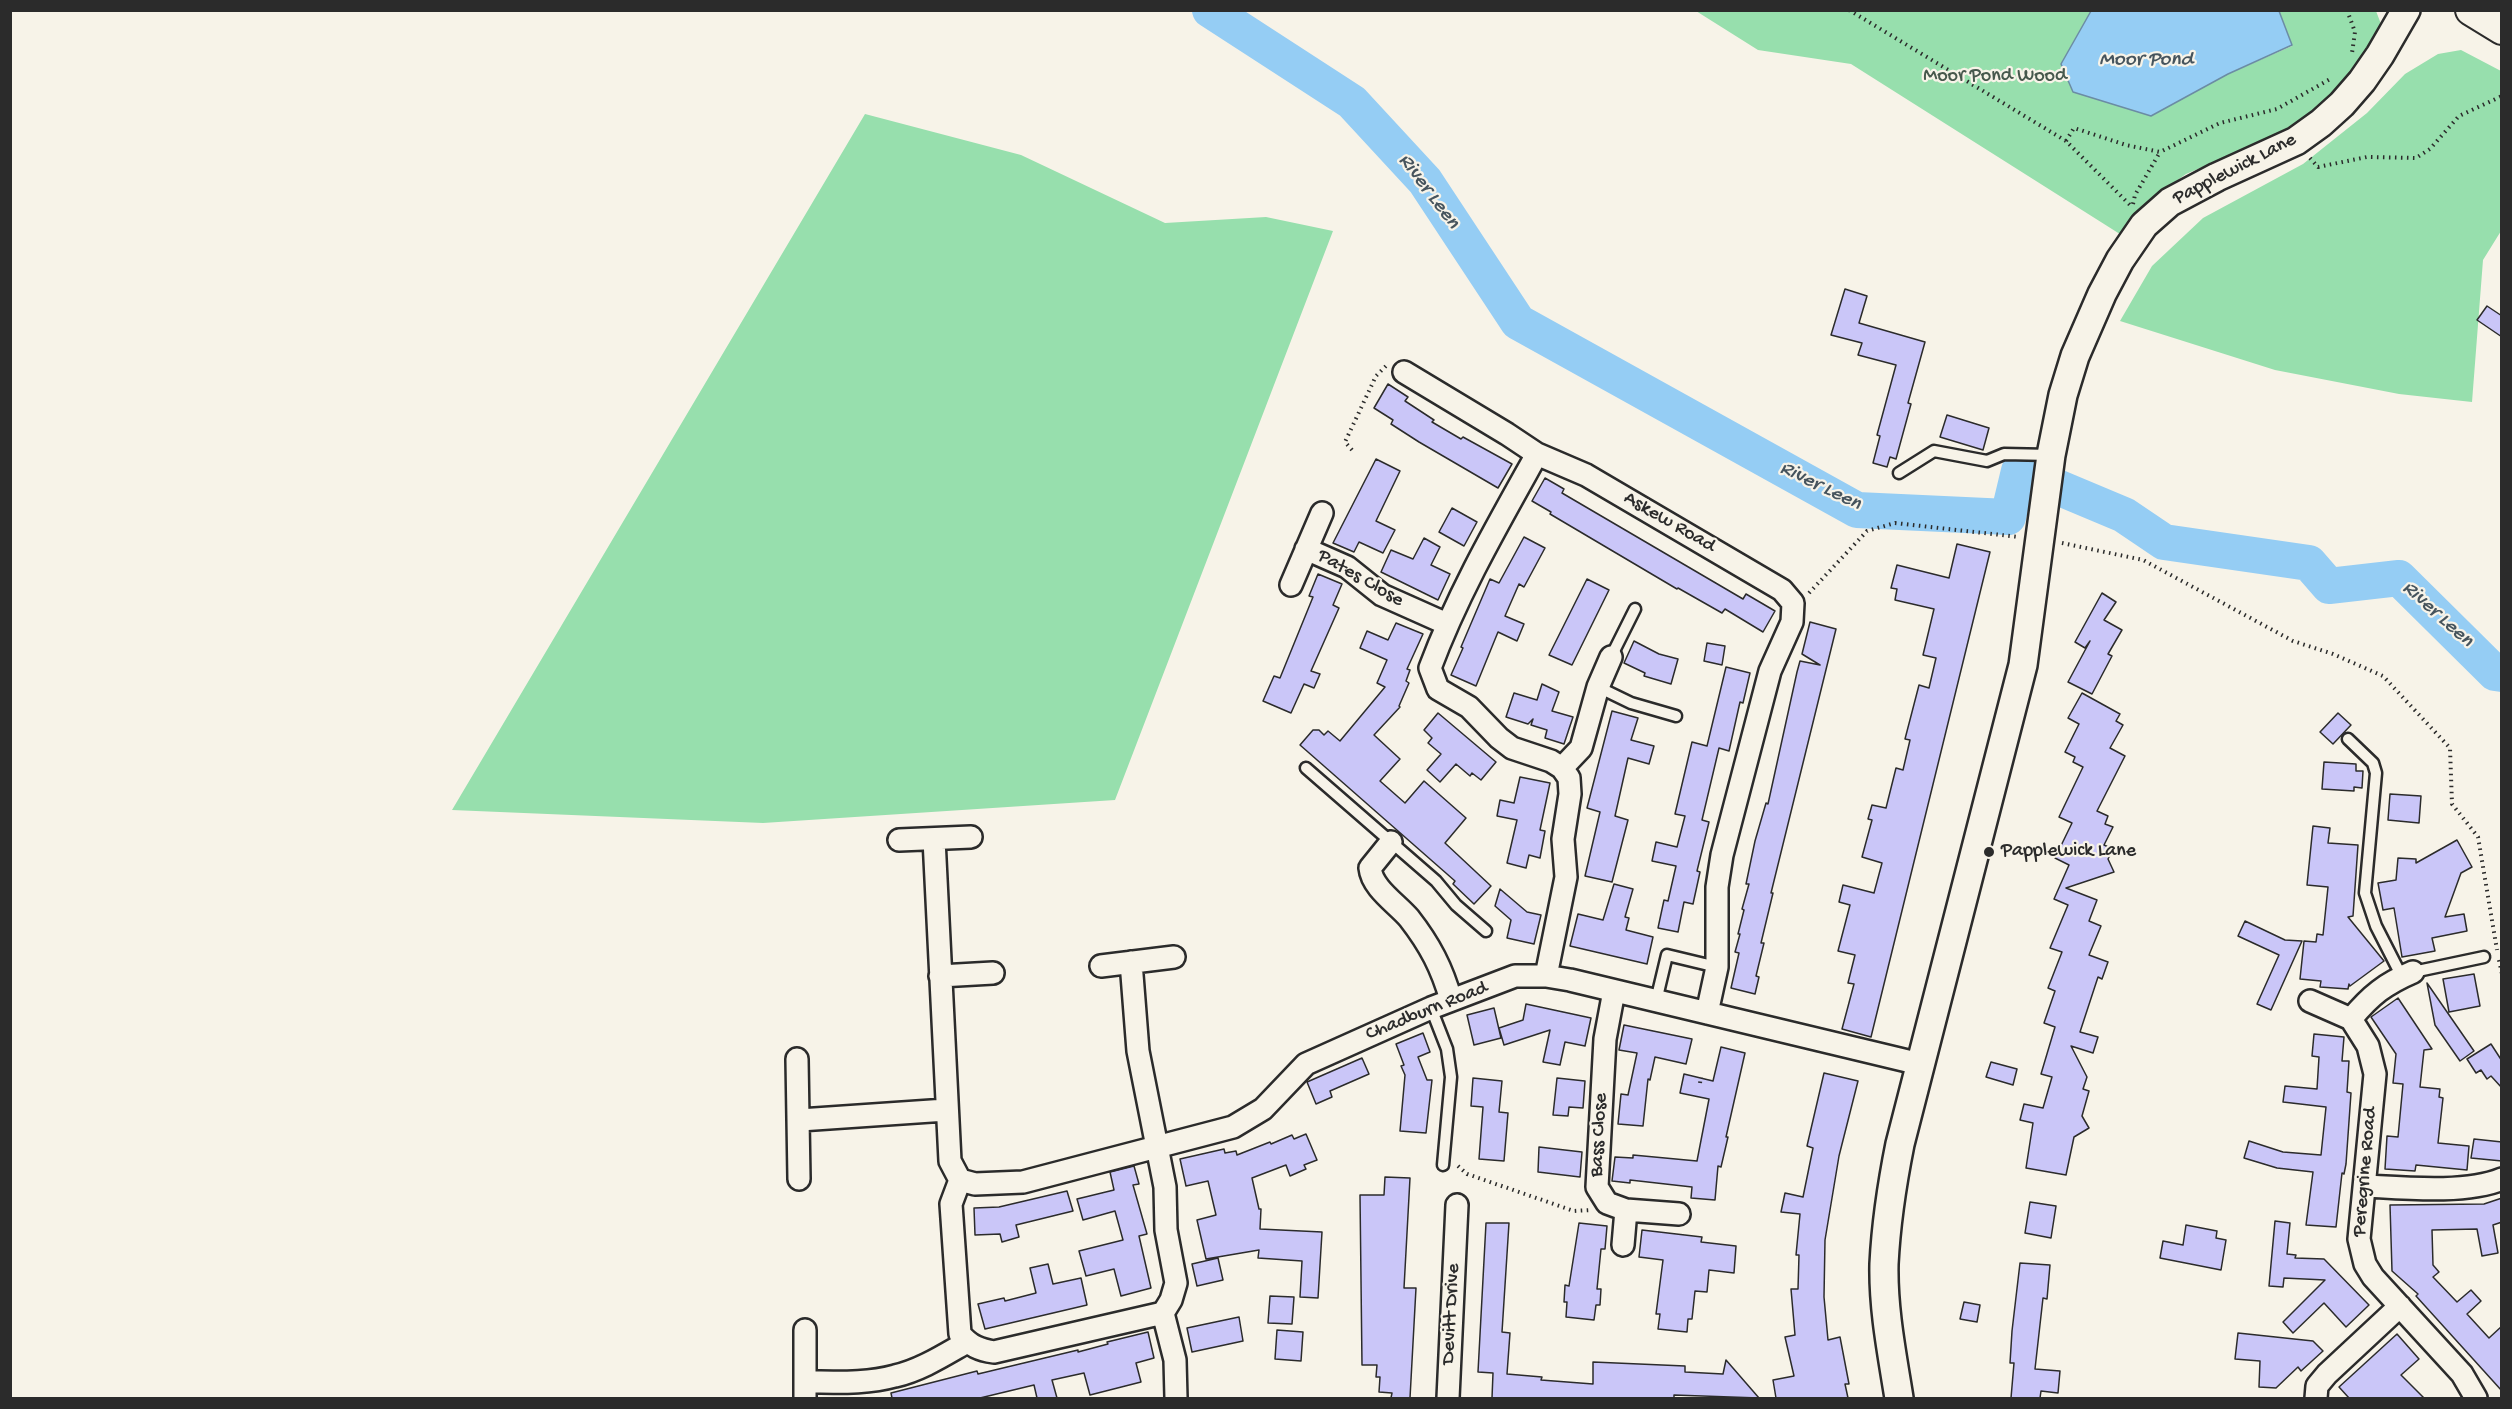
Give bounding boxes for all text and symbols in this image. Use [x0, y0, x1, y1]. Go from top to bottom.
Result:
water label: Moor Pond [2099, 48, 2193, 74]
park label: Moor Pond Wood [1923, 65, 2067, 89]
street label: Papplewick Lane [2169, 129, 2301, 211]
water label: River Leen [1392, 150, 1464, 234]
water label: River Leen [1775, 457, 1865, 517]
street label: Askew Road [1619, 487, 1719, 559]
street label: Pates Close [1312, 545, 1408, 613]
water label: River Leen [2396, 576, 2478, 654]
place label: Papplewick Lane [2001, 840, 2136, 864]
marker: Papplewick Lane [1982, 845, 1996, 859]
street label: Chadburn Road [1363, 977, 1491, 1047]
street label: Bass Close [1586, 1092, 1614, 1178]
street label: Peregrine Road [2348, 1106, 2384, 1238]
street label: Devitt Drive [1437, 1263, 1467, 1365]

